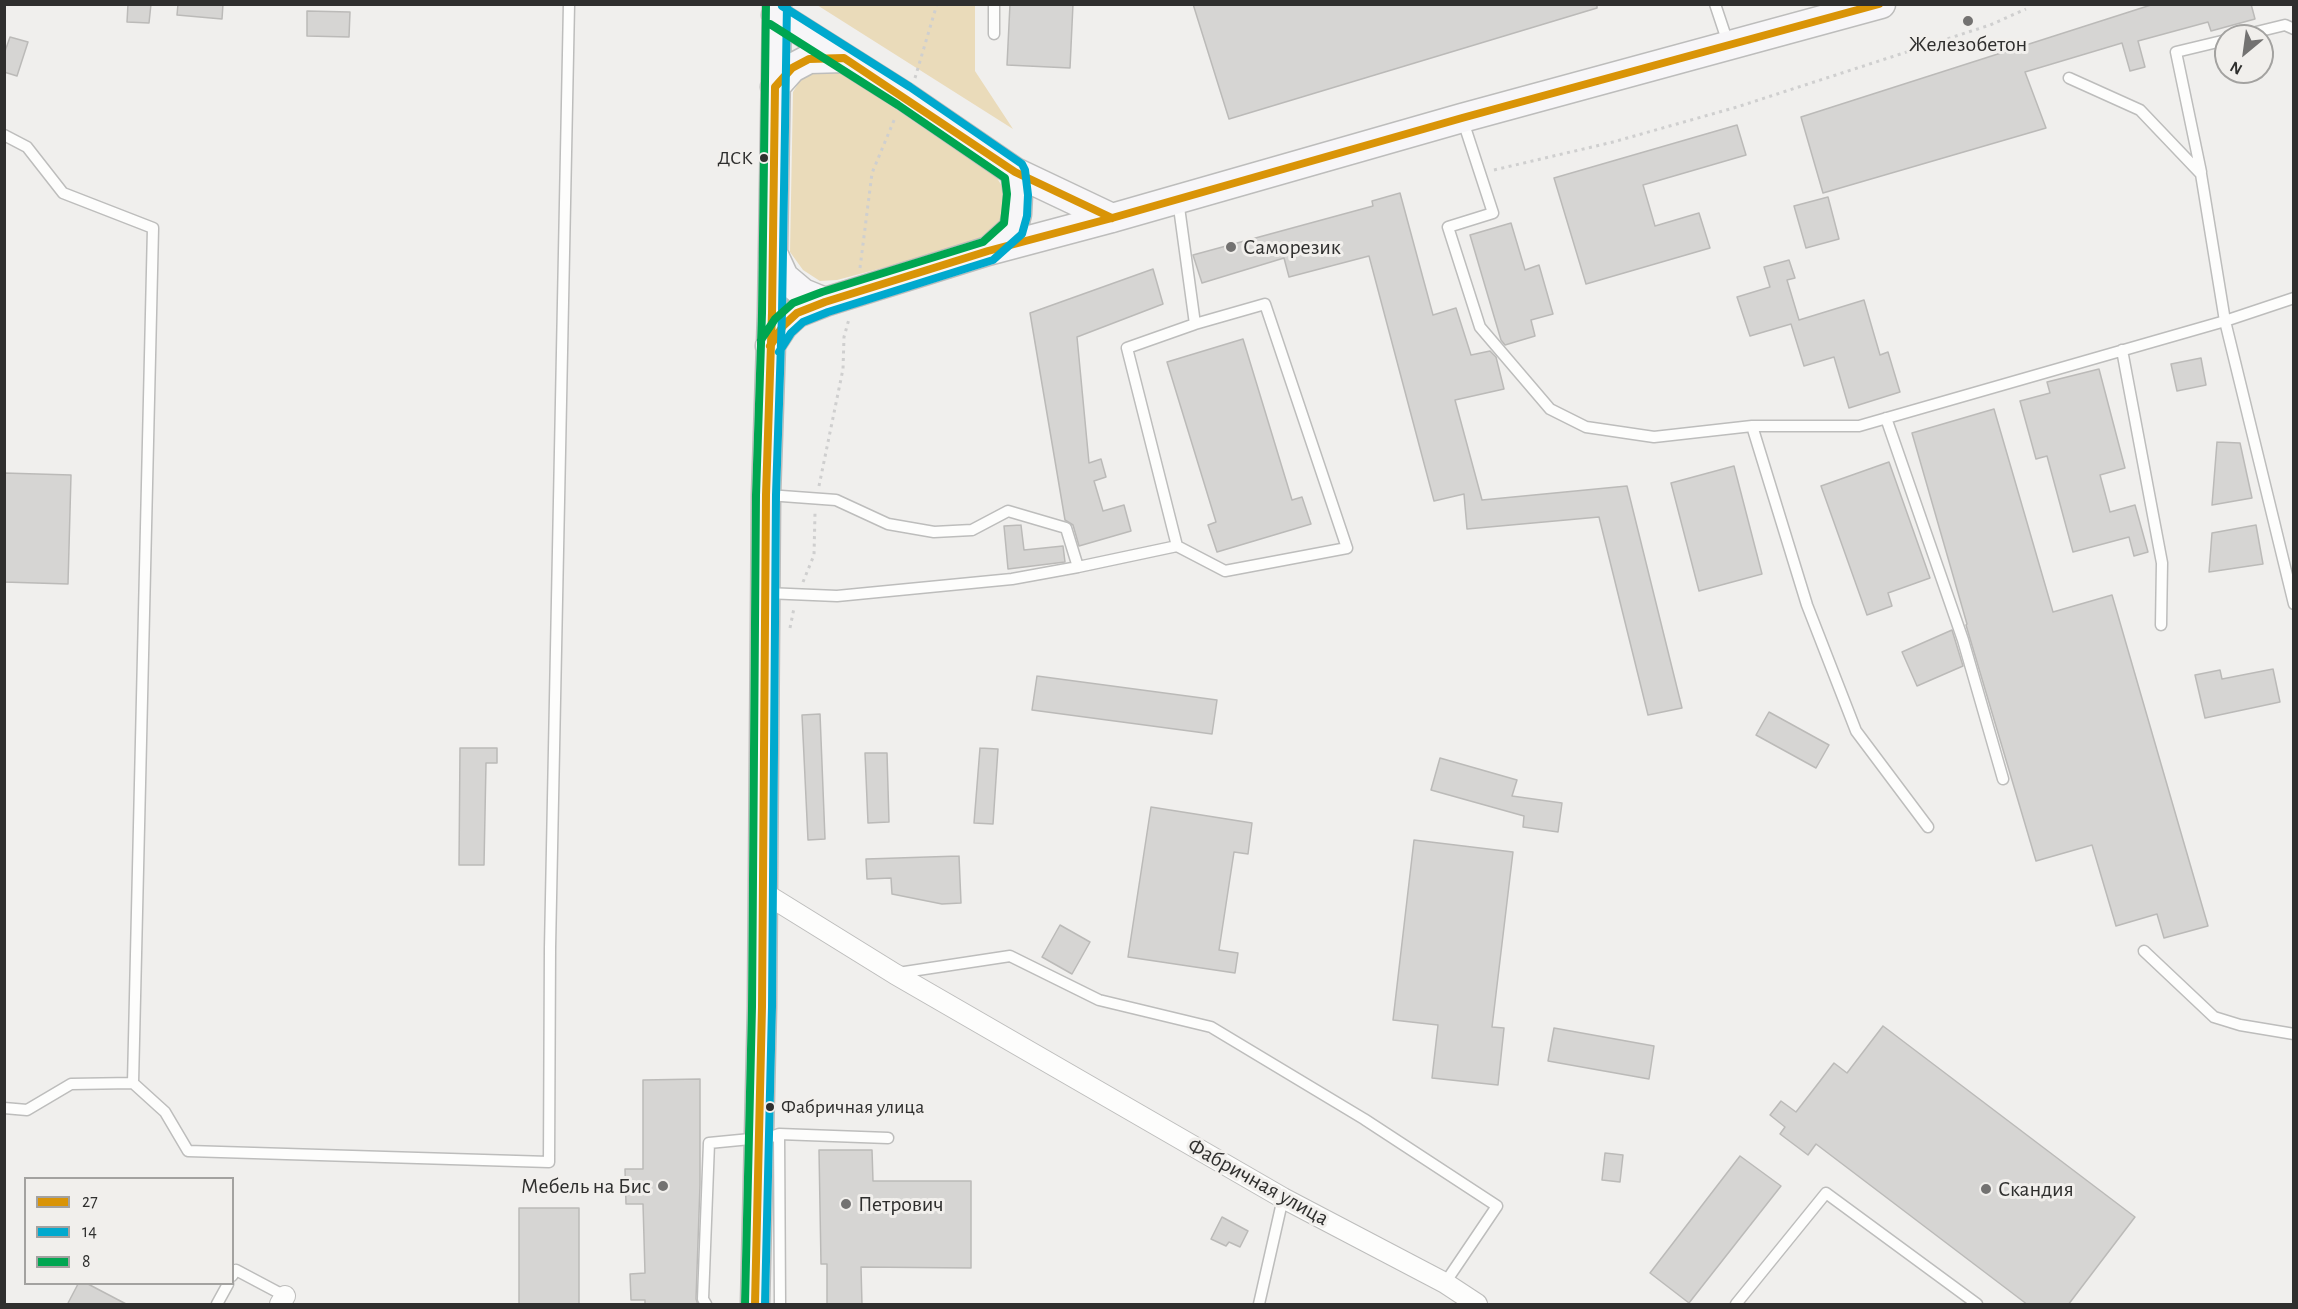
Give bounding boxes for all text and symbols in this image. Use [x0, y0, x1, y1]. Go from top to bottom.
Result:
marker: Железобетон [1961, 14, 1975, 28]
north arrow [2214, 24, 2274, 84]
place label: Железобетон [1909, 31, 2027, 57]
text: N [2227, 58, 2245, 78]
place label: ДСК [717, 146, 753, 170]
marker: ДСК [758, 152, 770, 164]
place label: Саморезик [1243, 234, 1341, 260]
marker: Саморезик [1224, 240, 1238, 254]
place label: Фабричная улица [781, 1095, 924, 1119]
marker: Фабричная улица [764, 1101, 776, 1113]
street label: Фабричная улица [1183, 1132, 1333, 1232]
place label: Мебель на Бис [521, 1173, 651, 1199]
place label: Скандия [1998, 1176, 2074, 1202]
legend [24, 1177, 234, 1285]
marker: Мебель на Бис [656, 1179, 670, 1193]
marker: Скандия [1979, 1182, 1993, 1196]
place label: Петрович [858, 1191, 944, 1217]
text: 27 [82, 1193, 98, 1211]
marker: Петрович [839, 1197, 853, 1211]
text: 14 [82, 1223, 97, 1241]
text: 8 [82, 1253, 91, 1271]

